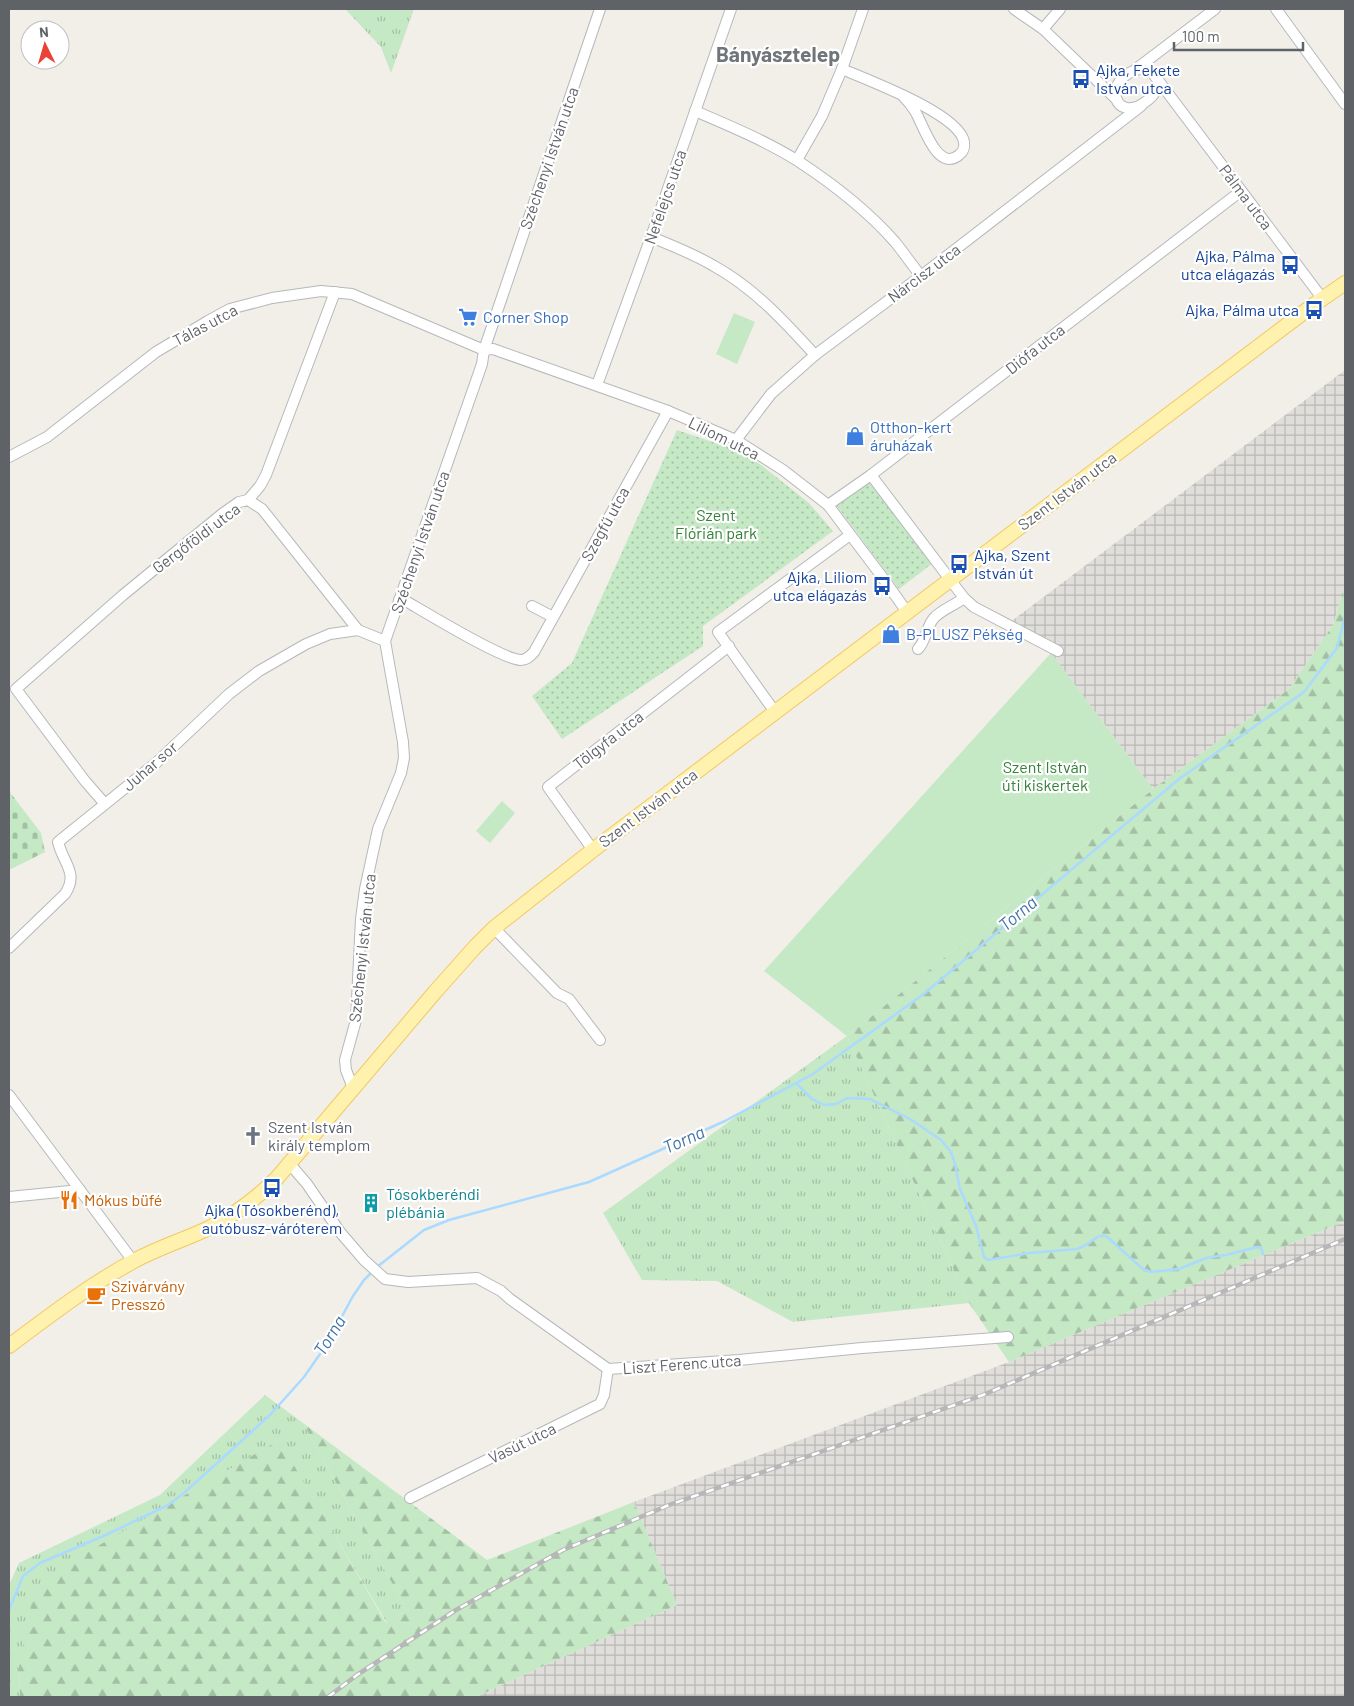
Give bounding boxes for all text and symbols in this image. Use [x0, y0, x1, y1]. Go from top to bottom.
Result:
north arrow [20, 20, 70, 70]
scale bar [1174, 20, 1303, 52]
text: N [38, 23, 49, 40]
text: 100 m [1182, 27, 1220, 45]
district label: Bányásztelep [716, 41, 840, 66]
place label: Ajka, Fekete István utca [1096, 60, 1180, 97]
bus stop icon: Ajka, Fekete István utca [1070, 68, 1092, 90]
street label: Széchenyi István utca [515, 84, 582, 231]
street label: Nefelejcs utca [639, 147, 690, 247]
street label: Pálma utca [1216, 160, 1277, 233]
street label: Nárcisz utca [884, 239, 964, 306]
place label: Ajka, Pálma utca elágazás [1181, 246, 1275, 283]
bus stop icon: Ajka, Pálma utca elágazás [1279, 254, 1301, 276]
bus stop icon: Ajka, Pálma utca [1303, 299, 1325, 321]
street label: Tálas utca [169, 300, 240, 349]
place label: Ajka, Pálma utca [1185, 300, 1299, 319]
supermarket icon: Corner Shop [457, 306, 479, 328]
place label: Corner Shop [483, 307, 569, 326]
street label: Diófa utca [1001, 320, 1068, 378]
street label: Liliom utca [686, 412, 763, 463]
place label: Otthon-kert áruházak [870, 417, 952, 454]
shop icon: Otthon-kert áruházak [844, 425, 866, 447]
street label: Szent István utca [1014, 447, 1120, 534]
street label: Széchenyi István utca [386, 468, 453, 615]
street label: Szegfű utca [576, 483, 633, 564]
street label: Gergőföldi utca [148, 498, 243, 577]
park label: Szent Flórián park [675, 505, 757, 542]
place label: Ajka, Szent István út [974, 545, 1051, 582]
bus stop icon: Ajka, Szent István út [948, 553, 970, 575]
place label: Ajka, Liliom utca elágazás [773, 567, 867, 604]
bus stop icon: Ajka, Liliom utca elágazás [871, 575, 893, 597]
shop icon: B-PLUSZ Pékség [880, 623, 902, 645]
place label: B-PLUSZ Pékség [906, 624, 1023, 643]
street label: Tölgyfa utca [569, 706, 646, 773]
street label: Juhar sor [119, 737, 181, 794]
park label: Szent István úti kiskertek [1002, 757, 1088, 794]
street label: Szent István utca [595, 764, 701, 851]
street label: Széchenyi István utca [344, 873, 379, 1023]
water label: Torna [994, 891, 1041, 936]
place label: Szent István király templom [268, 1117, 370, 1154]
water label: Torna [659, 1120, 708, 1158]
church icon: Szent István király templom [242, 1125, 264, 1147]
bus stop icon: Ajka (Tósokberénd), autóbusz-váróterem [261, 1177, 283, 1199]
place label: Tósokberéndi plébánia [386, 1184, 480, 1221]
restaurant icon: Mókus büfé [58, 1189, 80, 1211]
place label: Mókus büfé [84, 1190, 162, 1209]
building icon: Tósokberéndi plébánia [360, 1192, 382, 1214]
place label: Ajka (Tósokberénd), autóbusz-váróterem [202, 1200, 342, 1237]
place label: Szivárvány Presszó [111, 1276, 185, 1313]
cafe icon: Szivárvány Presszó [85, 1284, 107, 1306]
water label: Torna [308, 1311, 350, 1360]
street label: Liszt Ferenc utca [622, 1350, 742, 1377]
street label: Vasút utca [485, 1418, 559, 1467]

